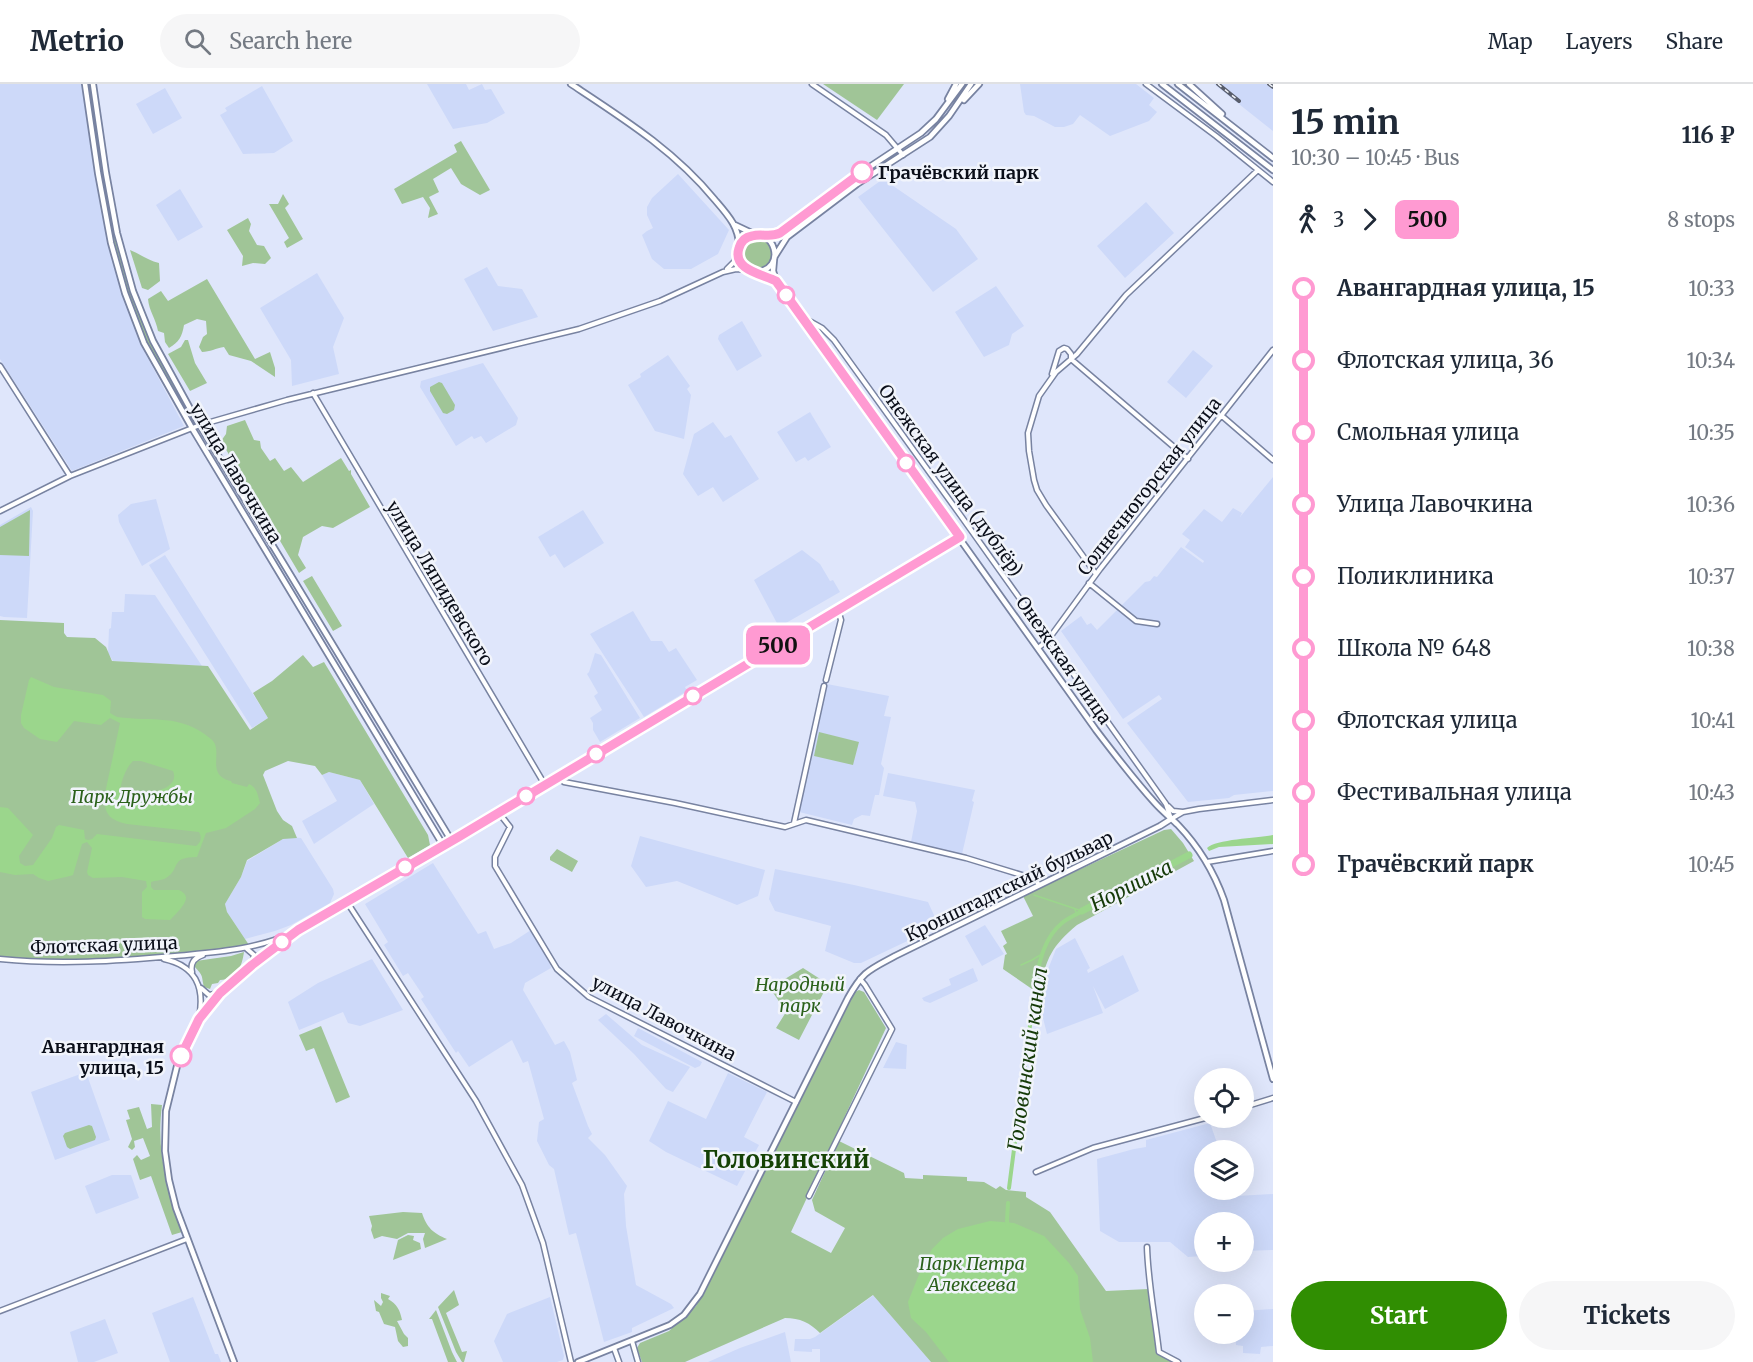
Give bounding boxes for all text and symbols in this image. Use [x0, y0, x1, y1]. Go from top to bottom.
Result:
search box [160, 14, 580, 68]
text: Metrio [30, 23, 124, 59]
icon: search [181, 25, 214, 58]
text: Search here [229, 27, 352, 55]
text: Map [1488, 28, 1533, 55]
text: Layers [1566, 28, 1633, 55]
text: Share [1666, 28, 1723, 55]
text: 15 min [1291, 102, 1399, 143]
text: 116 ₽ [1681, 121, 1735, 149]
text: 10:30 – 10:45 · Bus [1291, 145, 1460, 170]
marker: Грачёвский парк [851, 161, 873, 183]
place label: Грачёвский парк [878, 161, 1039, 184]
icon: walk [1291, 203, 1324, 236]
icon: forward [1353, 203, 1386, 236]
text: 500 [1407, 206, 1447, 233]
text: 3 [1333, 207, 1344, 232]
text: 8 stops [1667, 207, 1735, 232]
text: Авангардная улица, 15 [1337, 274, 1595, 302]
text: 10:33 [1688, 276, 1735, 301]
unlabelled marker [777, 286, 795, 304]
text: Флотская улица, 36 [1337, 346, 1554, 374]
text: 10:34 [1687, 348, 1735, 373]
street label: Онежская улица (дублёр) [874, 380, 1028, 580]
street label: Солнечногорская улица [1072, 392, 1226, 580]
street label: улица Лавочкина [185, 398, 287, 548]
text: Смольная улица [1337, 418, 1519, 446]
text: 10:35 [1688, 420, 1735, 445]
unlabelled marker [897, 454, 915, 472]
text: Улица Лавочкина [1337, 490, 1533, 518]
text: 10:36 [1687, 492, 1735, 517]
street label: улица Ляпидевского [382, 496, 498, 670]
text: Поликлиника [1337, 562, 1494, 590]
text: 10:37 [1688, 564, 1735, 589]
street label: Онежская улица [1011, 592, 1117, 729]
line badge: 500 [744, 626, 812, 664]
text: 500 [758, 632, 798, 659]
text: Школа № 648 [1337, 634, 1491, 662]
text: 10:38 [1687, 636, 1735, 661]
unlabelled marker [684, 687, 702, 705]
text: Флотская улица [1337, 706, 1517, 734]
text: 10:41 [1691, 708, 1735, 733]
unlabelled marker [587, 745, 605, 763]
text: Фестивальная улица [1337, 778, 1572, 806]
text: 10:43 [1688, 780, 1735, 805]
park label: Парк Дружбы [71, 785, 193, 808]
unlabelled marker [517, 787, 535, 805]
street label: Кронштадтский бульвар [901, 826, 1117, 946]
text: Грачёвский парк [1337, 850, 1534, 878]
text: 10:45 [1688, 852, 1735, 877]
water label: Норишка [1086, 854, 1176, 916]
unlabelled marker [396, 858, 414, 876]
street label: Флотская улица [30, 931, 179, 959]
unlabelled marker [273, 933, 291, 951]
water label: Головинский канал [1002, 966, 1052, 1152]
street label: улица Лавочкина [588, 970, 740, 1066]
park label: Народный парк [755, 973, 845, 1017]
place label: Авангардная улица, 15 [41, 1035, 164, 1079]
marker: Авангардная улица, 15 [170, 1045, 192, 1067]
map controls [1194, 1068, 1254, 1344]
button: locate [1194, 1068, 1254, 1128]
button: layers [1194, 1140, 1254, 1200]
district label: Головинский [702, 1144, 870, 1175]
button: + [1194, 1212, 1254, 1272]
park label: Парк Петра Алексеева [919, 1252, 1025, 1296]
button: Start [1291, 1281, 1507, 1350]
button: Tickets [1519, 1281, 1735, 1350]
button: − [1194, 1284, 1254, 1344]

